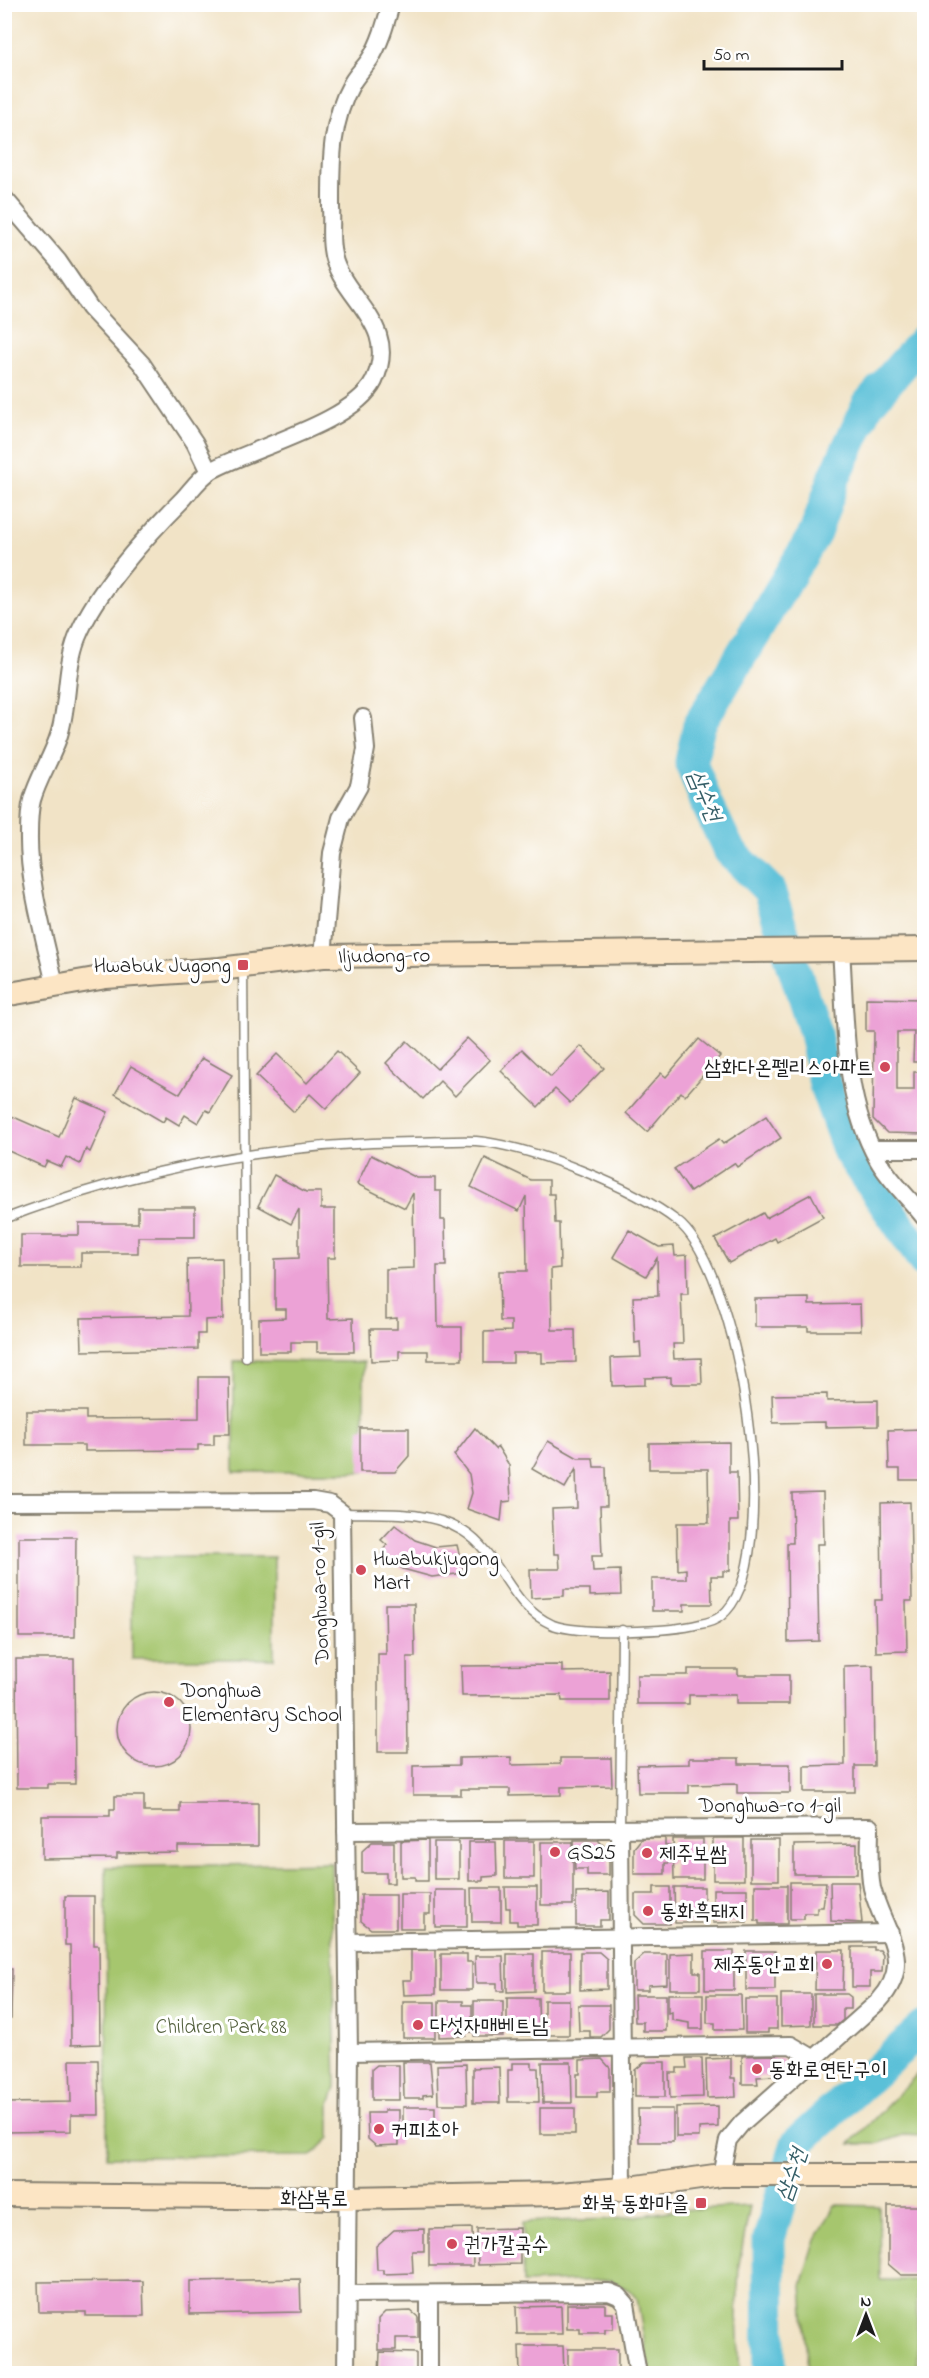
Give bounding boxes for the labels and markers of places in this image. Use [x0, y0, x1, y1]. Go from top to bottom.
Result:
place label: Hwabuk Jugong [94, 952, 231, 984]
marker: Hwabuk Jugong [236, 958, 250, 972]
place label: 삼화다온펠리스아파트 [704, 1054, 873, 1084]
marker: 삼화다온펠리스아파트 [878, 1060, 892, 1074]
place label: Hwabukjugong Mart [373, 1545, 499, 1599]
marker: Hwabukjugong Mart [354, 1563, 368, 1577]
place label: Donghwa Elementary School [180, 1677, 342, 1733]
marker: Donghwa Elementary School [162, 1695, 176, 1709]
place label: GS25 [567, 1839, 616, 1869]
place label: 제주보쌈 [659, 1840, 727, 1870]
marker: GS25 [548, 1845, 562, 1859]
marker: 제주보쌈 [640, 1846, 654, 1860]
place label: 동화흑돼지 [660, 1898, 745, 1928]
marker: 동화흑돼지 [641, 1904, 655, 1918]
place label: 제주동안교회 [714, 1951, 815, 1981]
marker: 제주동안교회 [820, 1957, 834, 1971]
place label: 다섯자매베트남 [430, 2012, 548, 2042]
marker: 다섯자매베트남 [411, 2018, 425, 2032]
place label: 동화로연탄구이 [769, 2056, 887, 2086]
marker: 동화로연탄구이 [750, 2062, 764, 2076]
place label: 커피초아 [391, 2116, 459, 2146]
marker: 커피초아 [372, 2122, 386, 2136]
place label: 화북 동화마을 [582, 2190, 689, 2220]
marker: 화북 동화마을 [694, 2196, 708, 2210]
place label: 권가칼국수 [464, 2231, 549, 2261]
marker: 권가칼국수 [445, 2237, 459, 2251]

